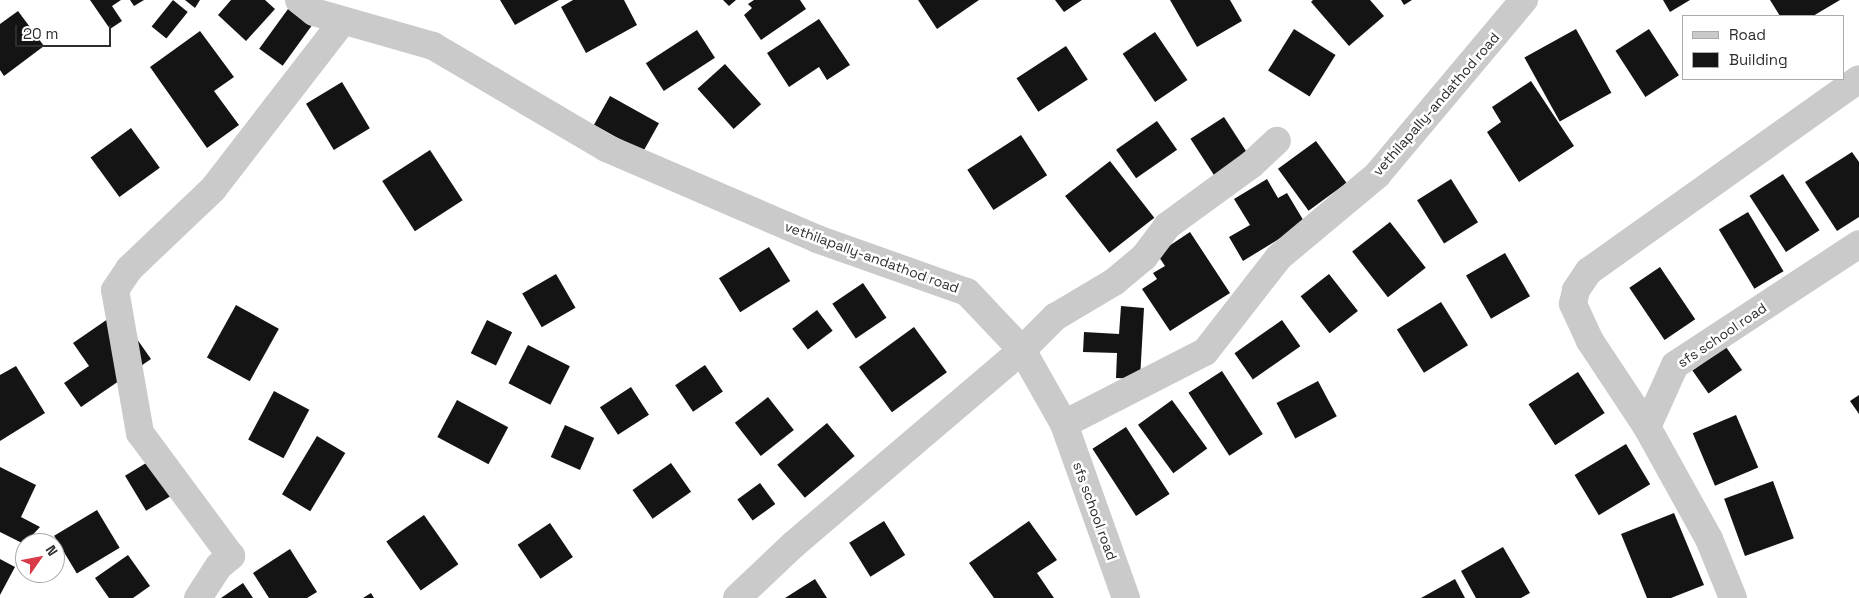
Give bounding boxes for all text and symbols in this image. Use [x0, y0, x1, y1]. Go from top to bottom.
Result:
scale bar [18, 15, 114, 47]
legend [1682, 15, 1844, 80]
text: 20 m [23, 24, 58, 43]
text: Road [1729, 25, 1766, 44]
street label: vethilapally-andathod road [1369, 29, 1503, 179]
text: Building [1729, 50, 1788, 69]
street label: vethilapally-andathod road [783, 218, 961, 296]
street label: sfs school road [1674, 299, 1770, 371]
street label: sfs school road [1069, 460, 1121, 562]
north arrow [15, 533, 65, 583]
text: N [42, 542, 62, 559]

